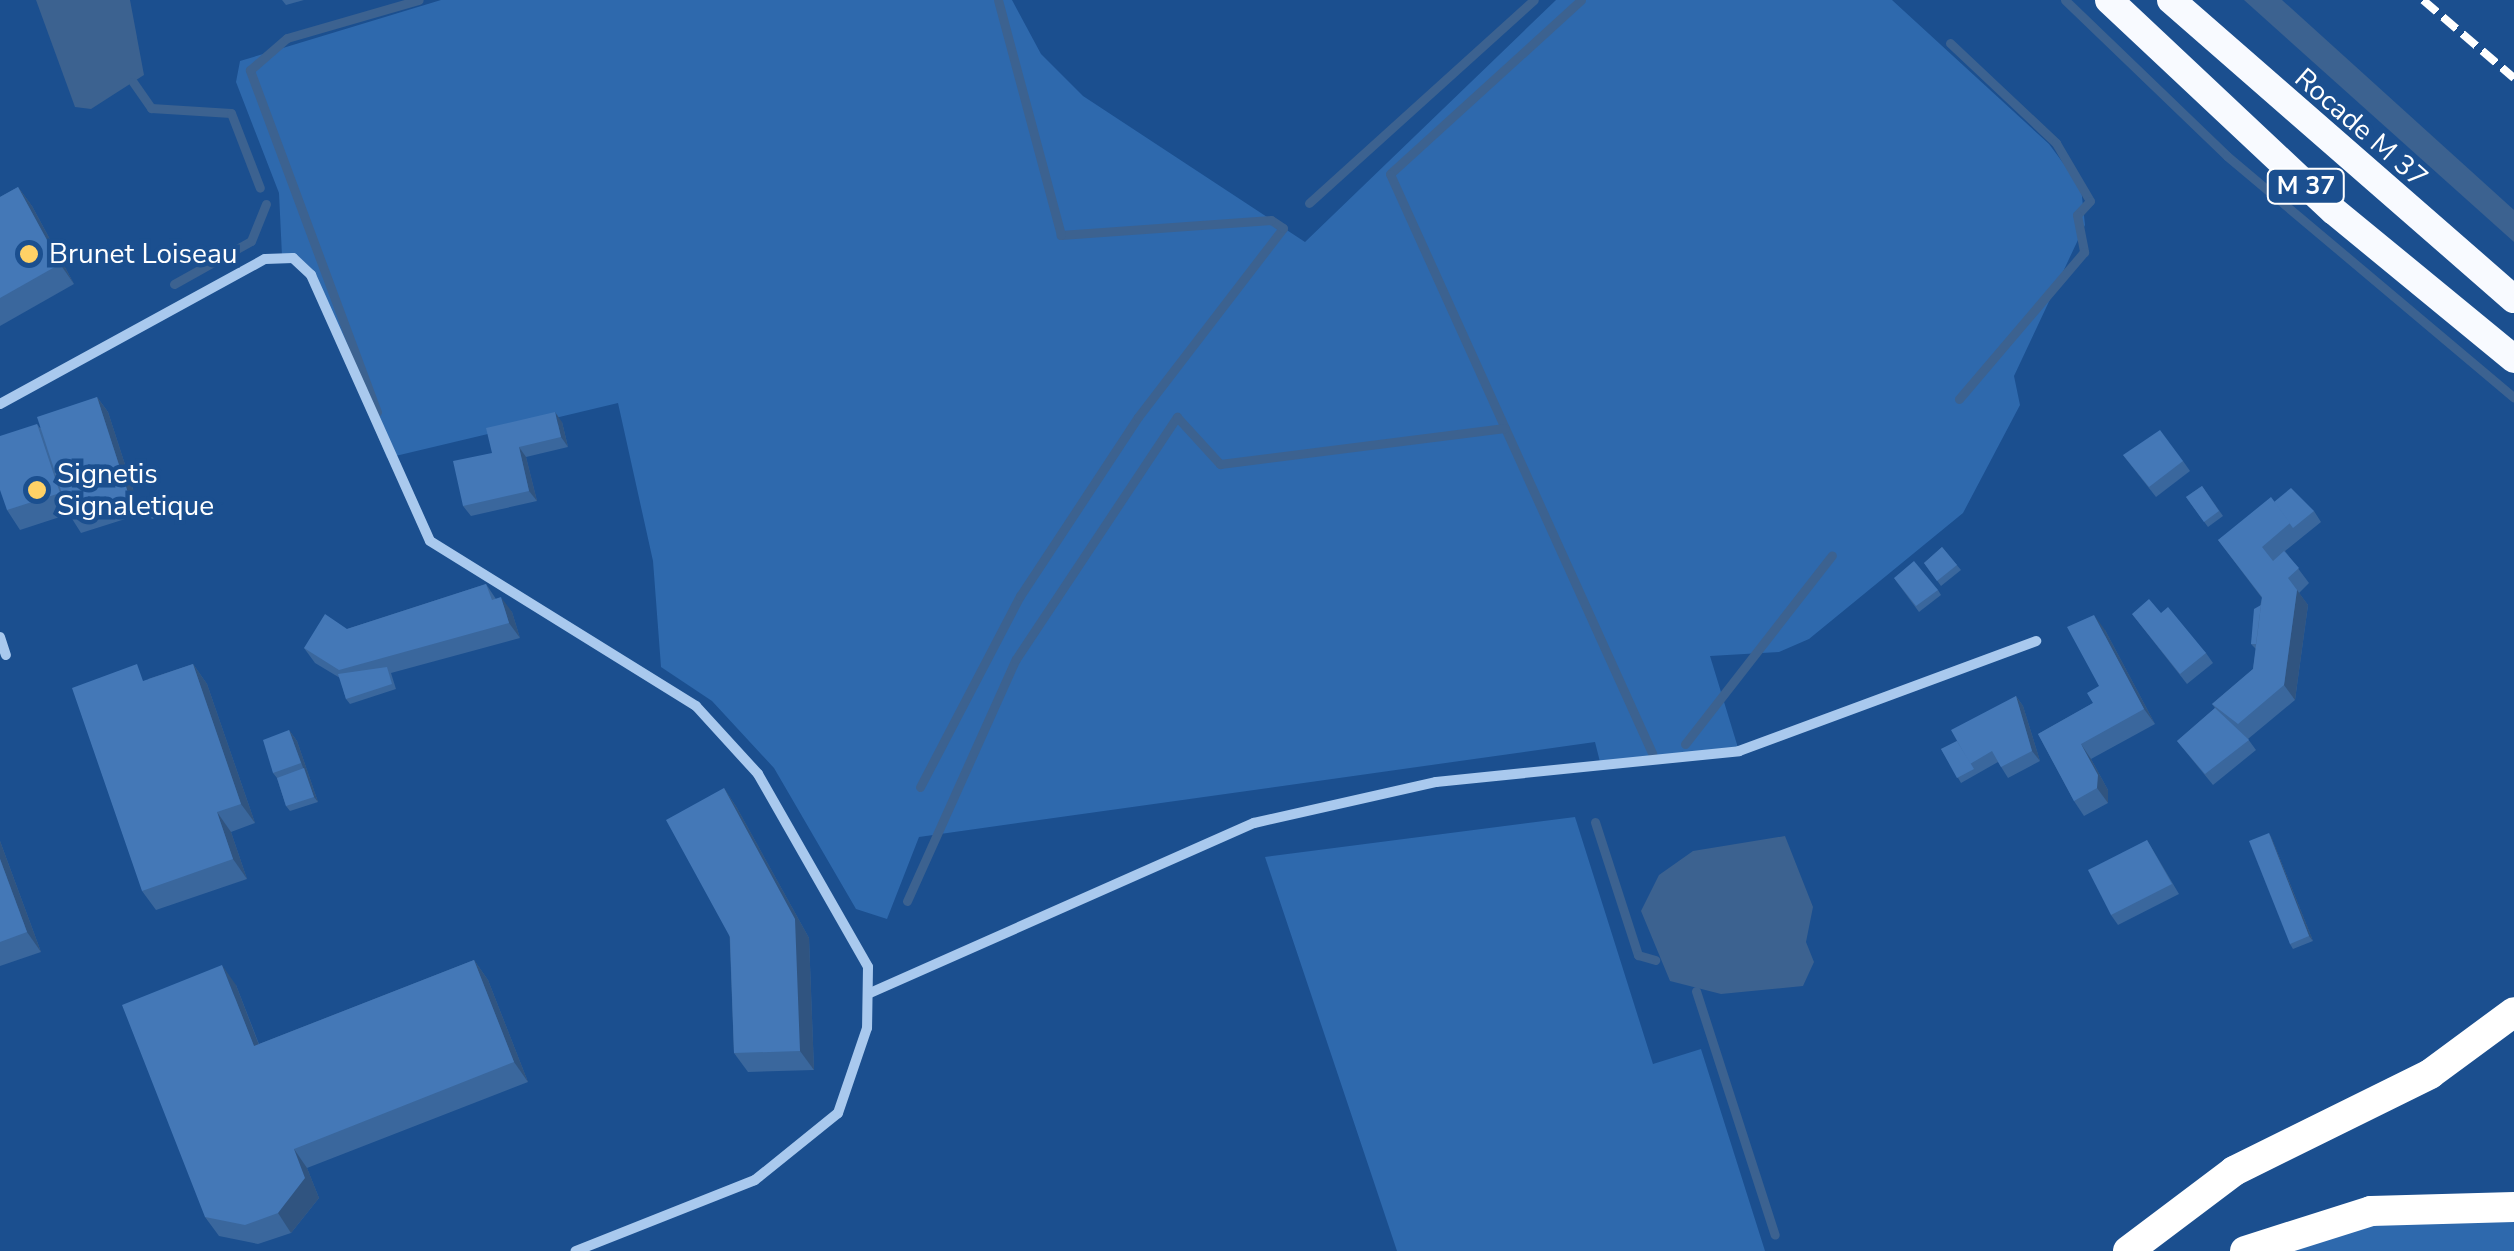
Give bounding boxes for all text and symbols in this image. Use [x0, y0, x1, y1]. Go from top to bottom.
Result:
street label: Rocade M 37 [2288, 61, 2434, 195]
road number: M 37 [2266, 166, 2346, 206]
place label: Brunet Loiseau [49, 237, 237, 271]
marker: Brunet Loiseau [18, 243, 40, 265]
place label: Signetis Signaletique [57, 457, 214, 523]
marker: Signetis Signaletique [26, 479, 48, 501]

